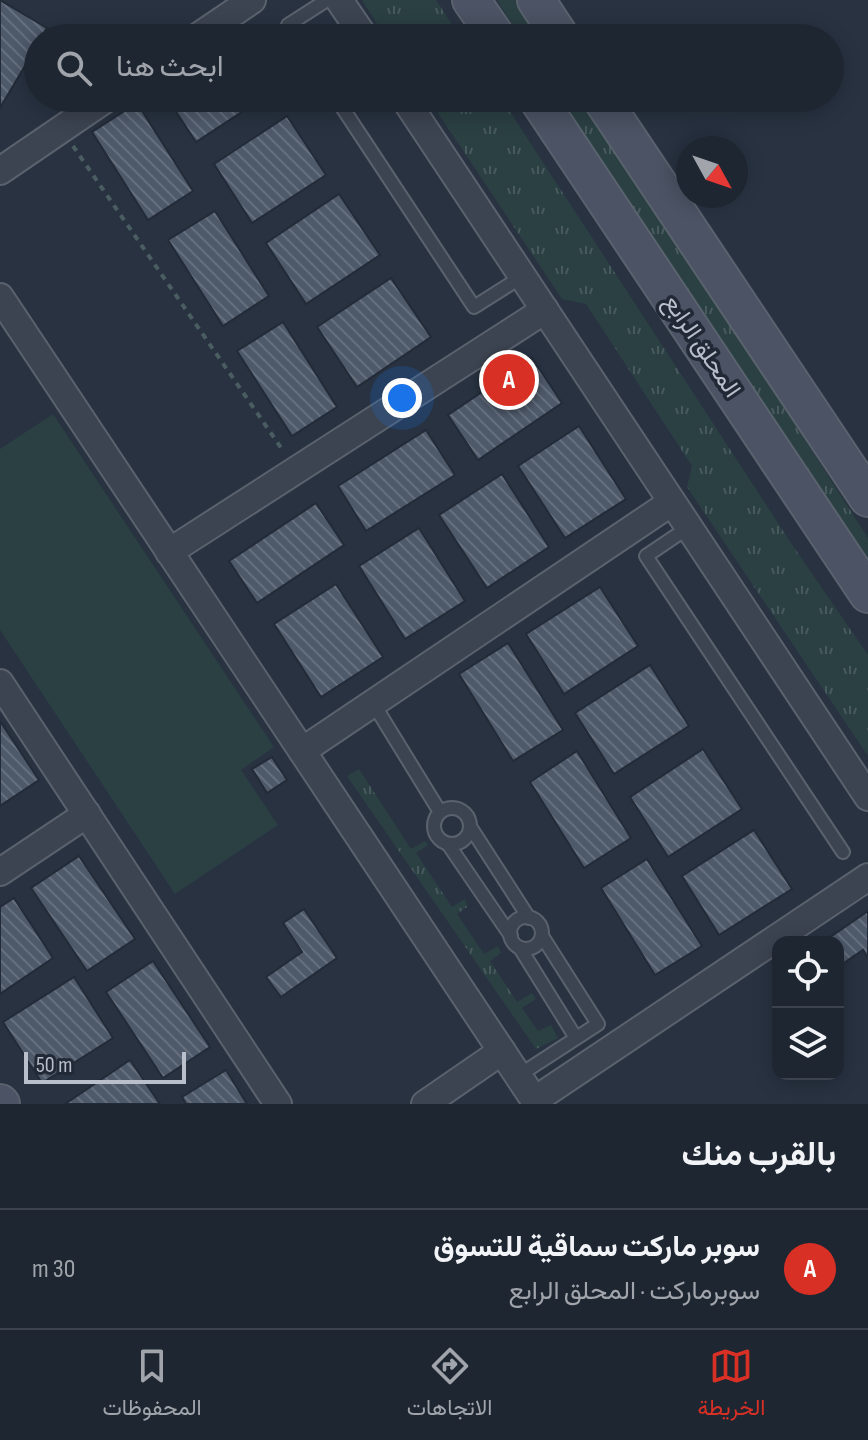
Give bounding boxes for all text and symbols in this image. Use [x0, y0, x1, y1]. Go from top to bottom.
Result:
search box [24, 24, 844, 112]
icon: search [52, 46, 96, 90]
text: ابحث هنا [116, 49, 224, 85]
north arrow [676, 136, 748, 208]
street label: المحلق الرابع [655, 289, 747, 404]
pin: A [483, 350, 535, 410]
your location [382, 378, 422, 418]
map controls [772, 936, 844, 1080]
button: locate [772, 936, 844, 1008]
button: layers [772, 1008, 844, 1080]
scale bar [24, 1048, 186, 1084]
text: 50 m [36, 1052, 72, 1079]
text: بالقرب منك [681, 1134, 836, 1175]
text: سوبر ماركت سماقية للتسوق [433, 1229, 760, 1265]
text: 30 m [32, 1254, 75, 1285]
text: A [804, 1254, 816, 1285]
text: سوبرماركت · المحلق الرابع [508, 1276, 760, 1307]
tab: المحفوظات [103, 1344, 202, 1427]
tab: الاتجاهات [407, 1344, 492, 1427]
tab: الخريطة [697, 1344, 765, 1427]

